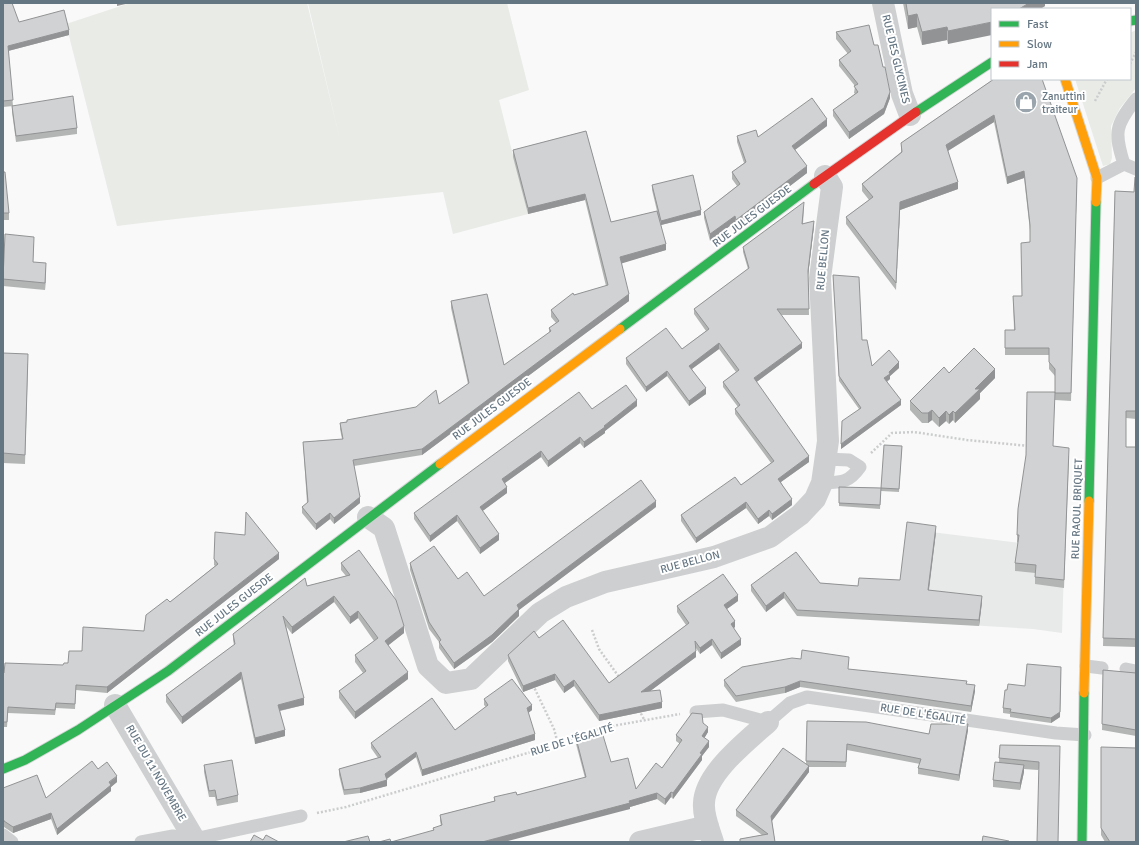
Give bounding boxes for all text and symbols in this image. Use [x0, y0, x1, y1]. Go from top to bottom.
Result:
legend [991, 8, 1131, 80]
street label: RUE DES GLYCINES [879, 13, 913, 105]
text: Fast [1027, 17, 1048, 32]
text: Slow [1027, 37, 1052, 52]
text: Jam [1027, 57, 1048, 72]
shop icon: Zanuttini traiteur [1013, 89, 1039, 115]
place label: Zanuttini traiteur [1042, 90, 1085, 116]
street label: RUE JULES GUESDE [710, 182, 794, 250]
street label: RUE BELLON [814, 229, 832, 291]
street label: RUE JULES GUESDE [450, 375, 534, 443]
street label: RUE RAOUL BRIQUET [1069, 458, 1085, 560]
street label: RUE BELLON [659, 548, 721, 576]
street label: RUE JULES GUESDE [192, 571, 276, 639]
street label: RUE DE L'ÉGALITÉ [879, 700, 967, 727]
street label: RUE DE L'ÉGALITÉ [528, 720, 615, 759]
street label: RUE DU 11 NOVEMBRE [123, 722, 189, 824]

